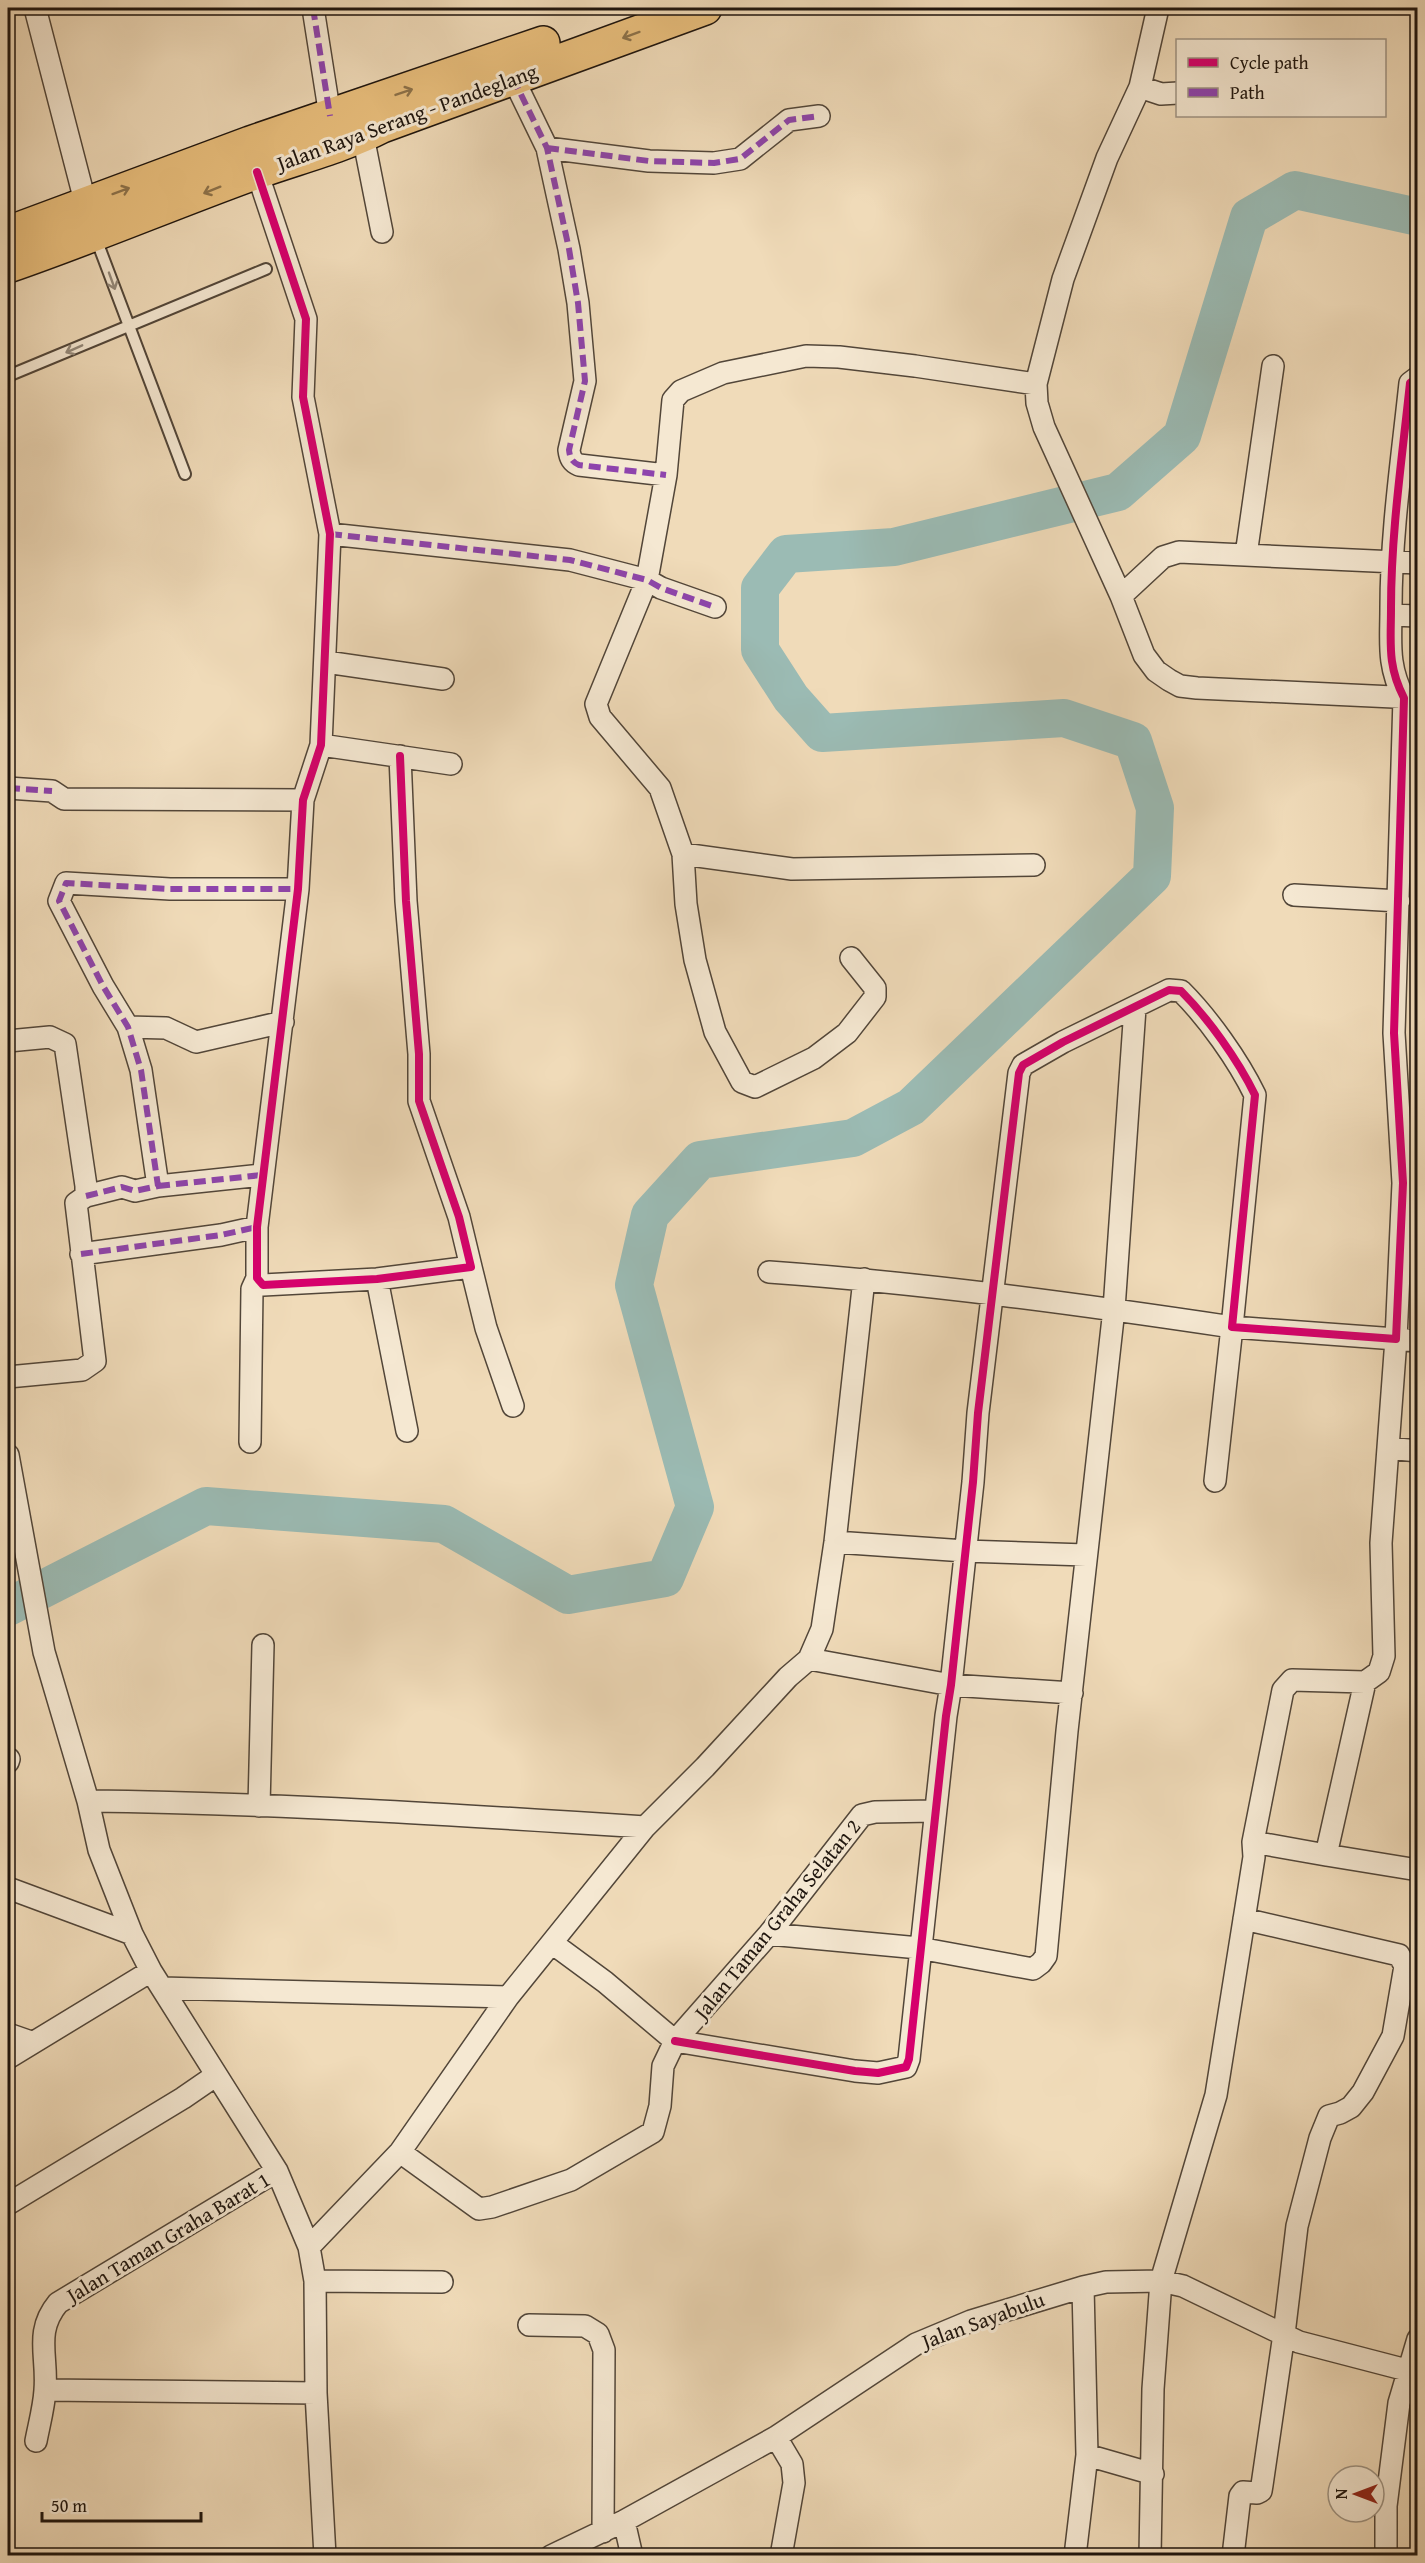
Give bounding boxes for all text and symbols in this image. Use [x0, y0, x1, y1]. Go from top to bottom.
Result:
one-way arrow [622, 30, 640, 41]
legend [1176, 39, 1386, 117]
text: Cycle path [1230, 49, 1309, 76]
street label: Jalan Raya Serang - Pandeglang [270, 55, 542, 180]
text: Path [1230, 79, 1265, 106]
one-way arrow [394, 85, 413, 96]
one-way arrow [112, 185, 130, 196]
one-way arrow [203, 185, 221, 196]
one-way arrow [107, 271, 118, 290]
one-way arrow [66, 344, 84, 356]
street label: Jalan Taman Graha Selatan 2 [684, 1812, 868, 2028]
street label: Jalan Taman Graha Barat 1 [58, 2164, 276, 2312]
street label: Jalan Sayabulu [914, 2283, 1049, 2358]
north arrow [1326, 2464, 1386, 2524]
scale bar [42, 2485, 201, 2523]
text: N [1329, 2488, 1353, 2499]
text: 50 m [51, 2492, 87, 2519]

